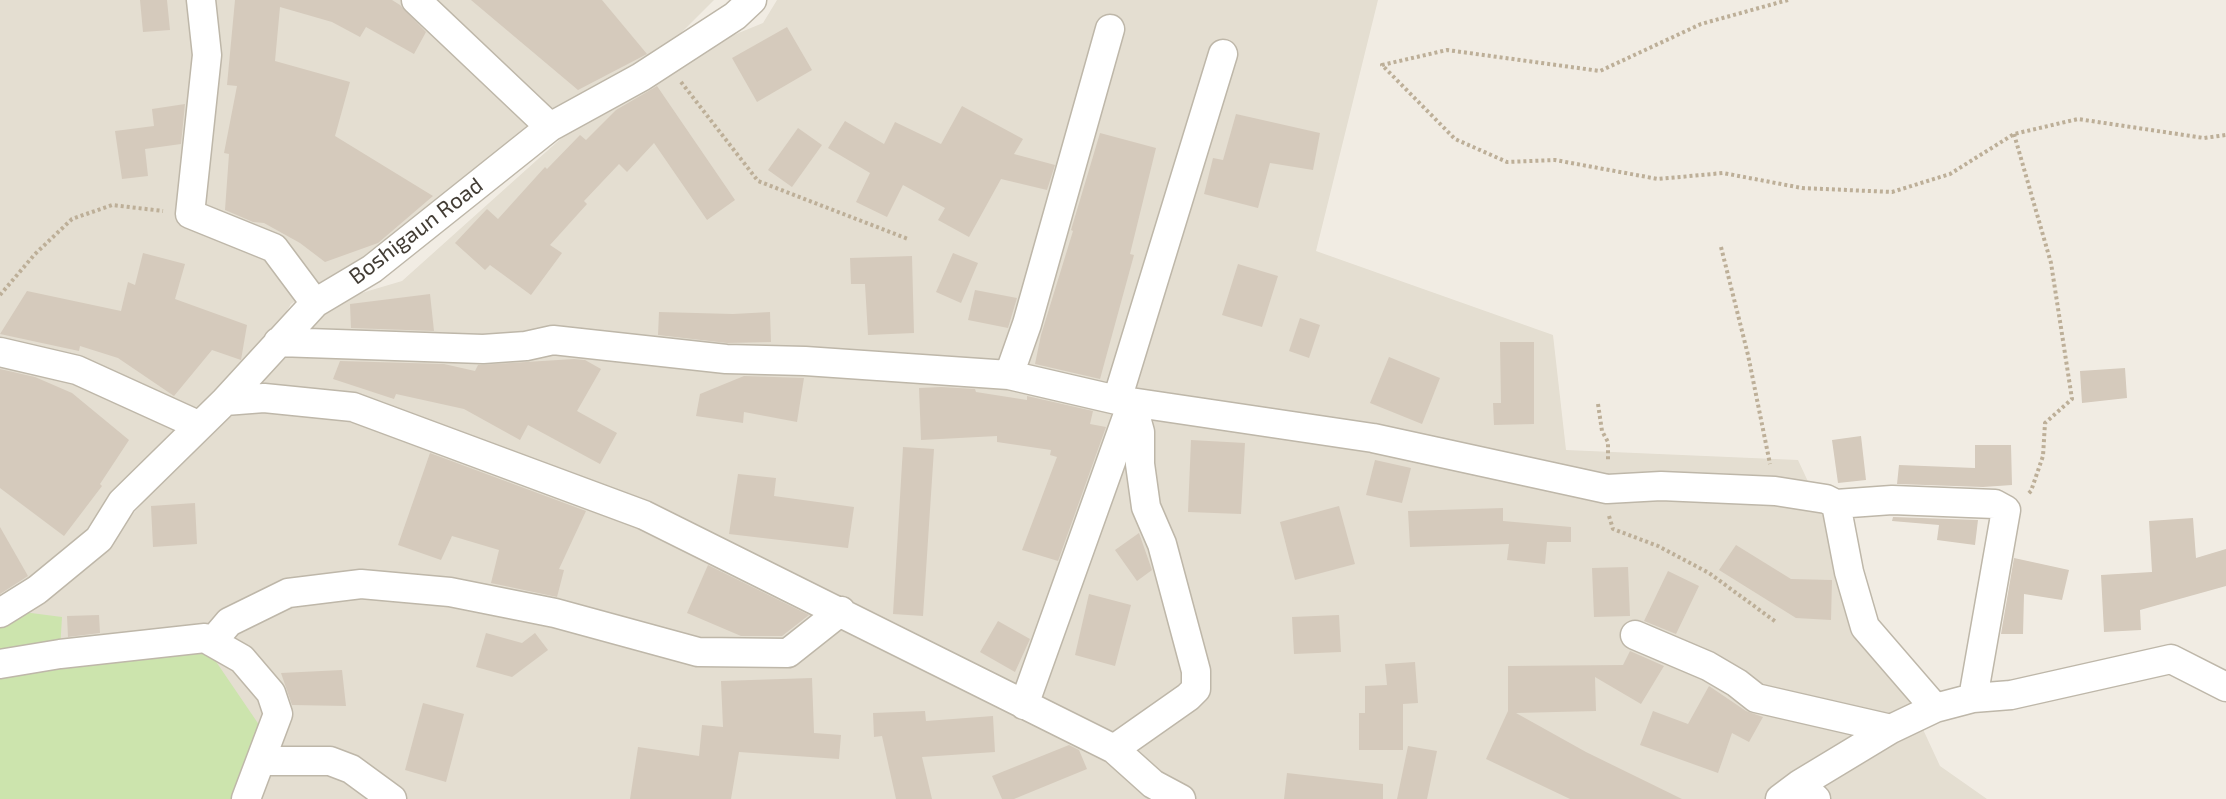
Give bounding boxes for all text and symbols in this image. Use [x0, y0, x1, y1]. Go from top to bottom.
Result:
street label: Boshigaun Road [344, 172, 488, 290]

